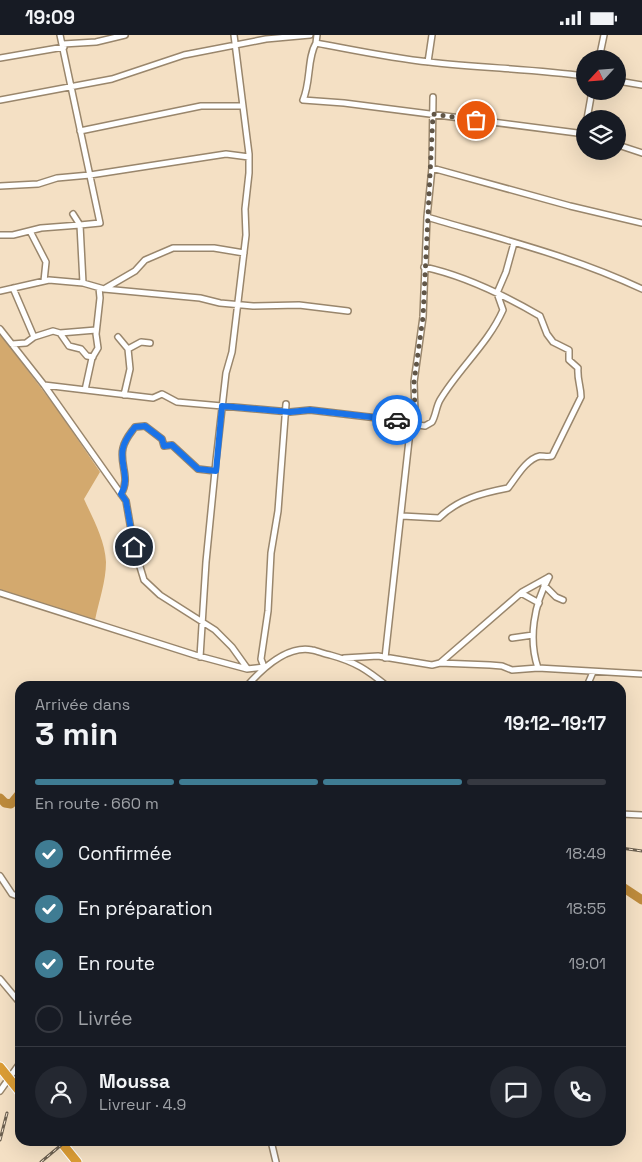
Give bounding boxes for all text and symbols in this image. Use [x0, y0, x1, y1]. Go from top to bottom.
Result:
text: 19:09 [25, 5, 75, 30]
north arrow [576, 50, 626, 100]
map controls [576, 50, 626, 160]
pin [455, 99, 497, 141]
icon: bag [462, 106, 490, 134]
button: layers [576, 110, 626, 160]
courier [372, 395, 422, 445]
icon: car [383, 406, 411, 434]
pin [113, 526, 155, 568]
icon: home [120, 533, 148, 561]
text: Arrivée dans [35, 694, 130, 715]
text: 19:12–19:17 [504, 711, 606, 736]
text: 3 min [35, 714, 118, 754]
text: En route · 660 m [35, 793, 159, 814]
icon: check [35, 840, 63, 868]
text: Confirmée [78, 841, 172, 866]
text: 18:49 [566, 843, 606, 864]
icon: check [35, 895, 63, 923]
text: En préparation [78, 896, 213, 921]
text: 18:55 [566, 898, 606, 919]
icon: check [35, 950, 63, 978]
text: En route [78, 951, 155, 976]
text: 19:01 [569, 953, 606, 974]
text: Livrée [78, 1006, 133, 1031]
button: person [35, 1066, 87, 1118]
button: chat [490, 1066, 542, 1118]
button: phone [554, 1066, 606, 1118]
text: Moussa [99, 1069, 170, 1094]
text: Livreur · 4.9 [99, 1094, 186, 1115]

